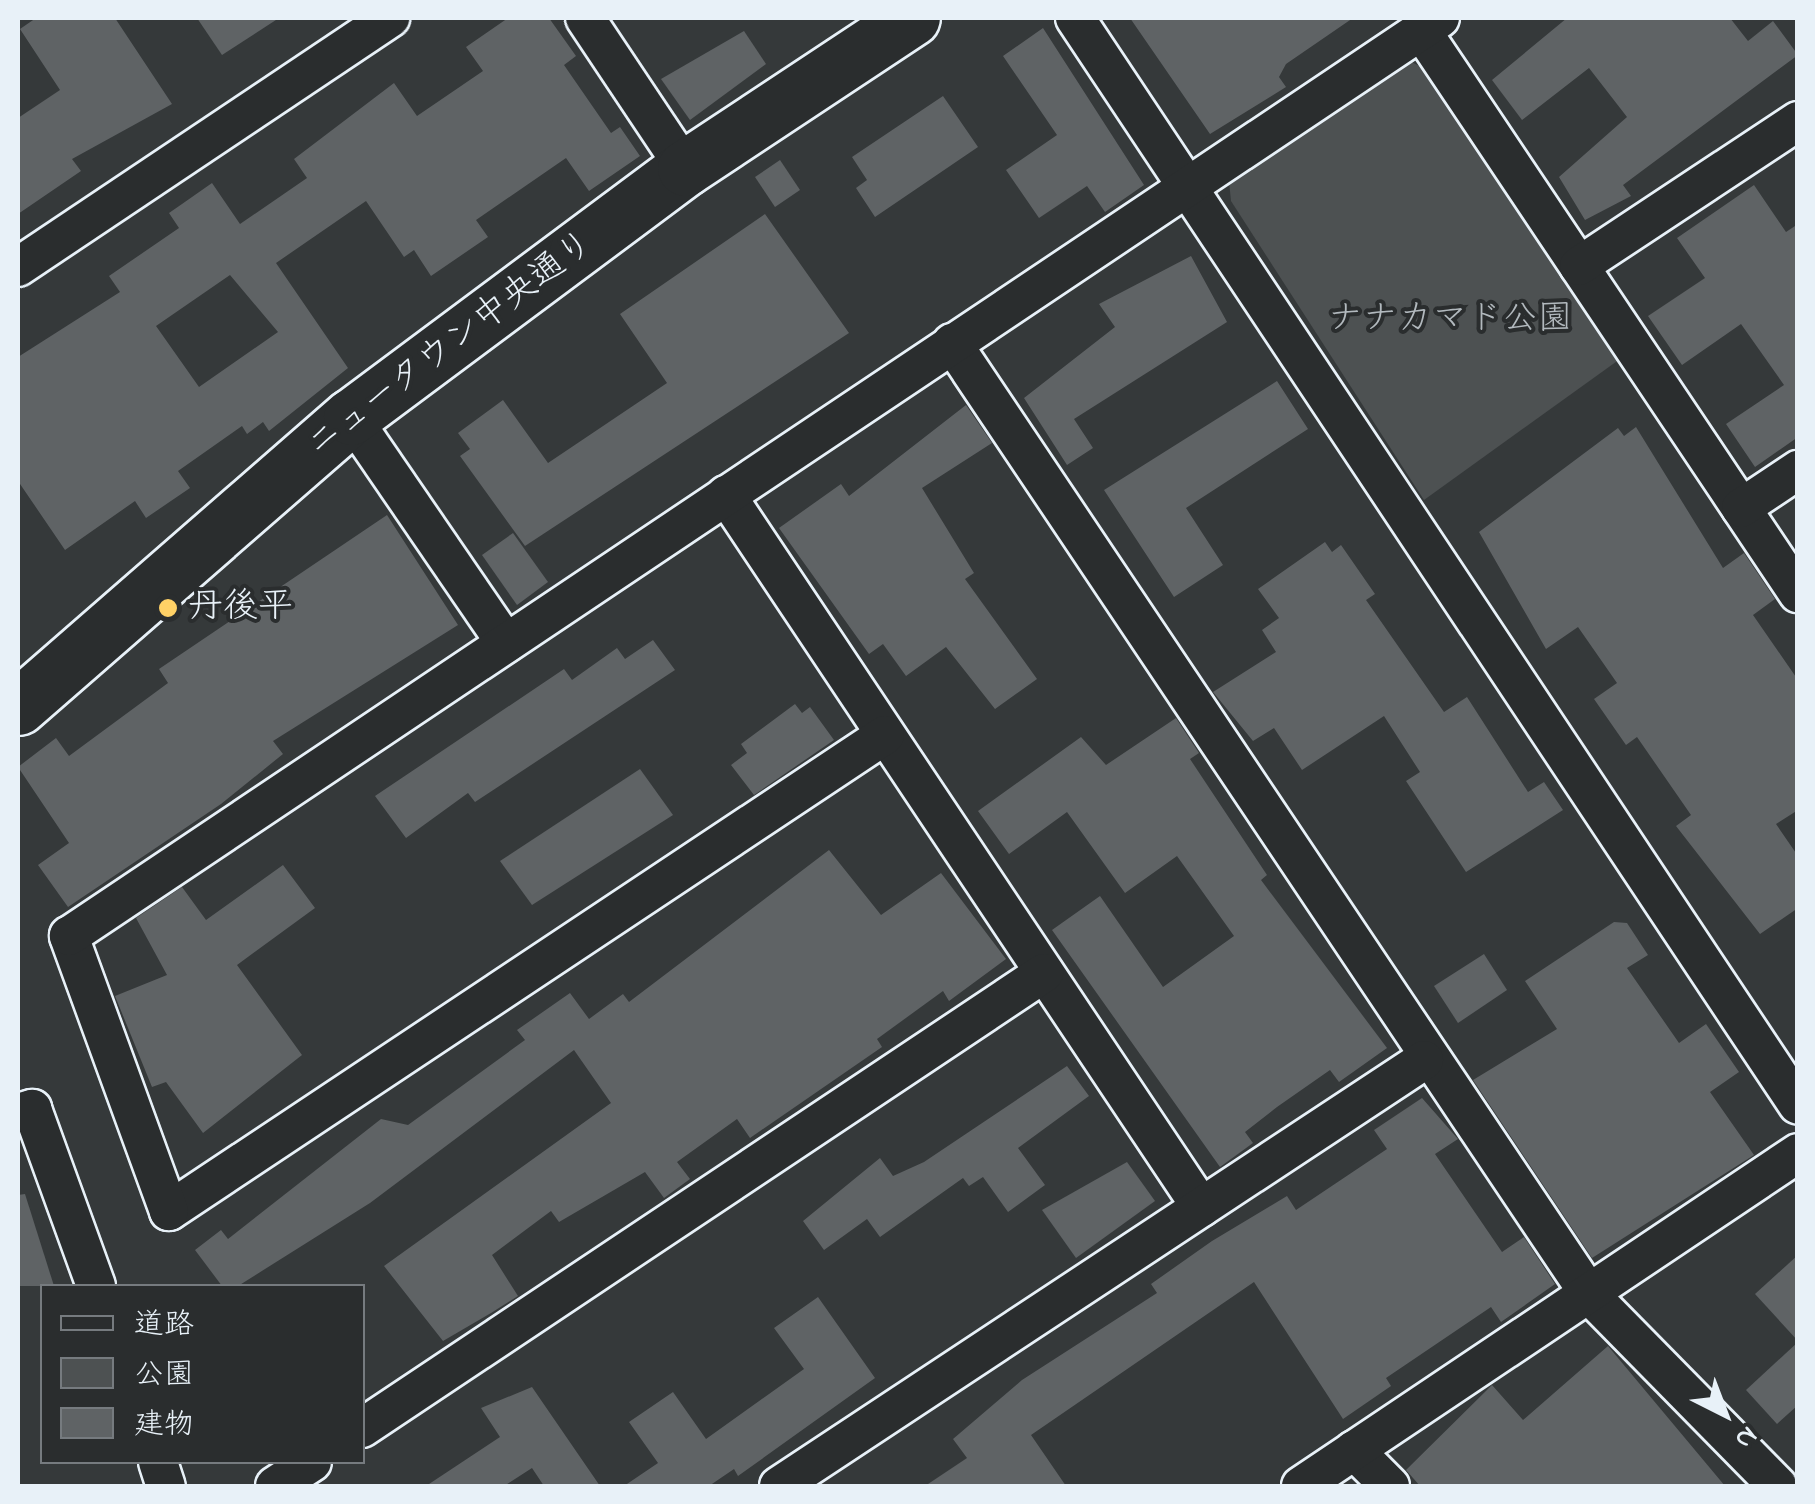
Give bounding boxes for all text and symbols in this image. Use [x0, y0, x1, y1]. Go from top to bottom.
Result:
street label: ニュータウン中央通り [299, 223, 603, 467]
park label: ナナカマド公園 [1328, 299, 1572, 341]
place label: 丹後平 [188, 587, 293, 629]
marker: 丹後平 [157, 597, 179, 619]
legend [40, 1284, 365, 1464]
text: 道路 [134, 1304, 194, 1348]
text: 公園 [134, 1354, 194, 1398]
north arrow [1675, 1364, 1775, 1464]
text: 建物 [134, 1404, 194, 1448]
text: N [1725, 1415, 1766, 1458]

